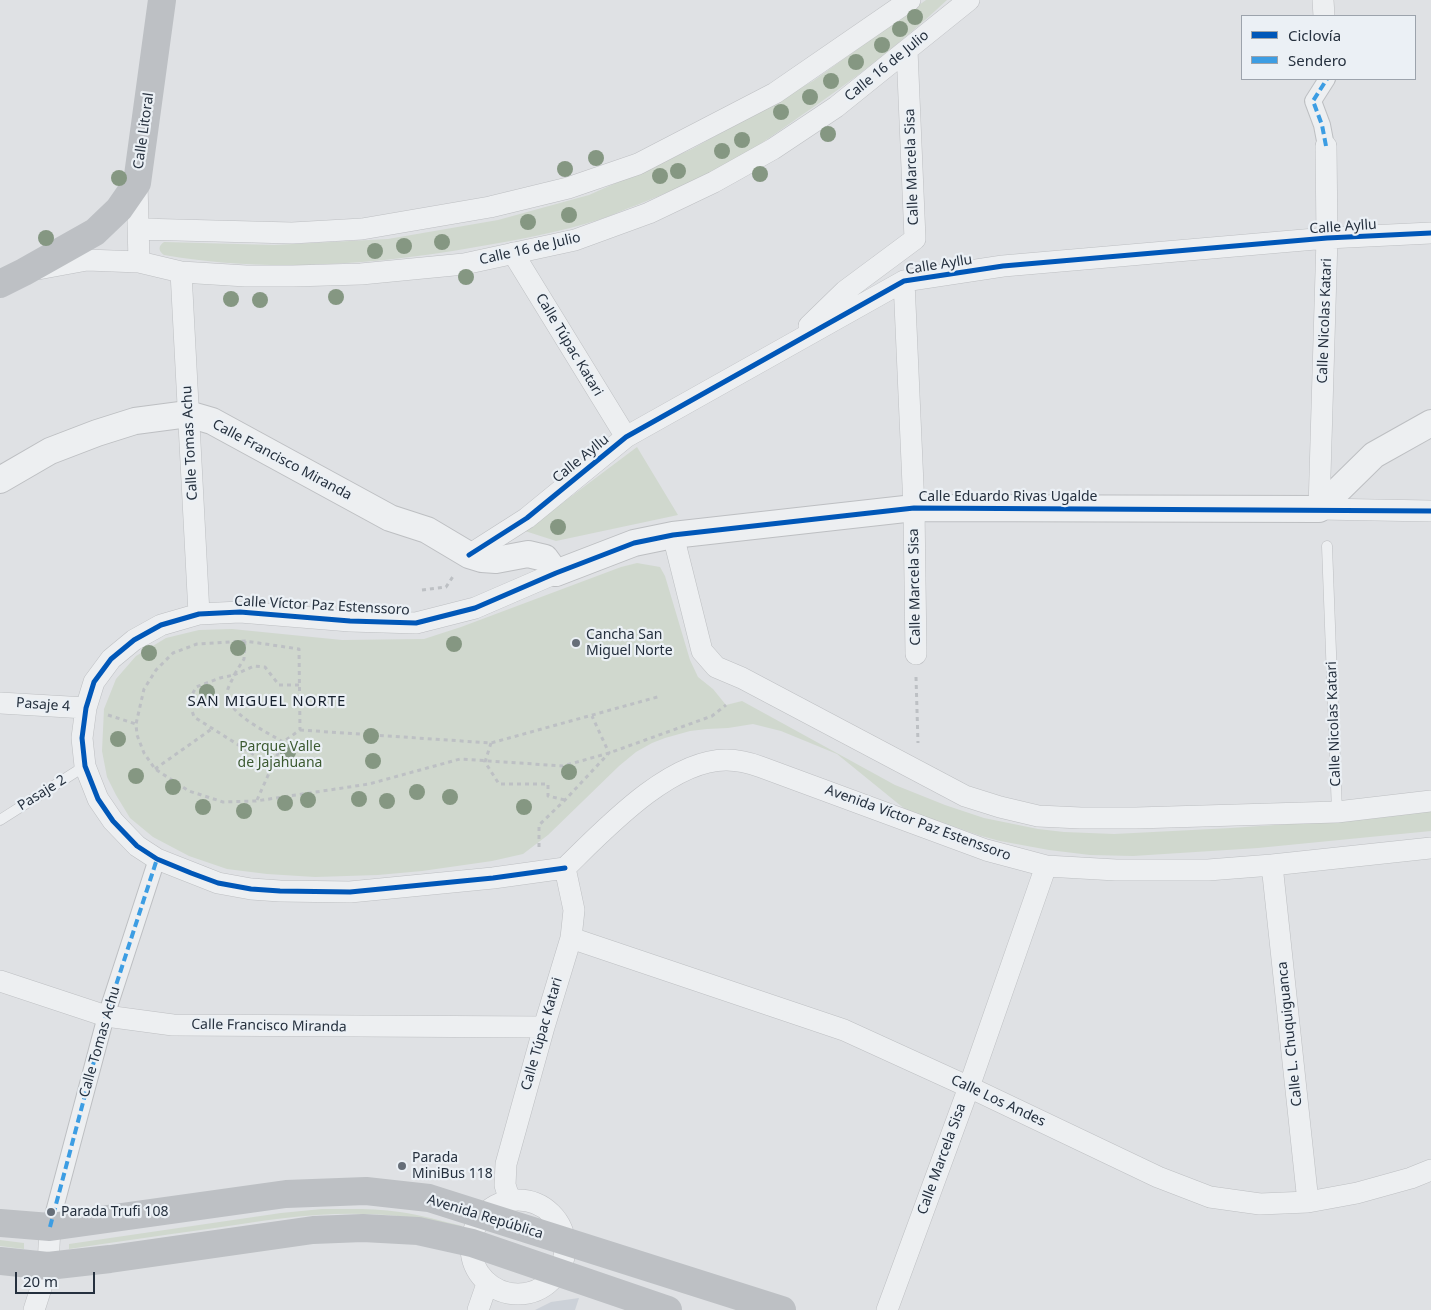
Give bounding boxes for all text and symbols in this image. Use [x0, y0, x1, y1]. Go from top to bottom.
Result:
legend [1241, 15, 1416, 80]
text: Ciclovía [1288, 25, 1341, 45]
street label: Calle 16 de Julio [842, 27, 932, 105]
text: Sendero [1288, 50, 1347, 70]
street label: Calle Litoral [130, 92, 158, 170]
street label: Calle Marcela Sisa [902, 108, 922, 226]
street label: Calle Ayllu [1309, 216, 1377, 238]
street label: Calle 16 de Julio [478, 229, 582, 269]
street label: Calle Ayllu [904, 251, 974, 279]
street label: Calle Nicolas Katari [1314, 258, 1336, 384]
street label: Calle Túpac Katari [532, 291, 606, 399]
street label: Calle Tomas Achu [179, 385, 201, 501]
street label: Calle Francisco Miranda [209, 416, 355, 504]
street label: Calle Ayllu [550, 431, 612, 487]
street label: Calle Eduardo Rivas Ugalde [918, 489, 1098, 505]
street label: Calle Marcela Sisa [906, 528, 924, 646]
street label: Calle Víctor Paz Estenssoro [234, 593, 410, 619]
place label: Cancha San Miguel Norte [586, 627, 673, 660]
marker: Cancha San Miguel Norte [570, 637, 582, 649]
street label: Calle Nicolas Katari [1323, 661, 1345, 787]
district label: SAN MIGUEL NORTE [186, 693, 348, 711]
street label: Pasaje 4 [15, 695, 71, 715]
park label: Parque Valle de Jajahuana [238, 739, 322, 772]
street label: Pasaje 2 [15, 772, 69, 814]
street label: Avenida Víctor Paz Estenssoro [823, 782, 1013, 864]
street label: Calle L. Chuquiguanca [1274, 961, 1306, 1107]
street label: Calle Túpac Katari [518, 976, 566, 1092]
street label: Calle Tomas Achu [76, 984, 124, 1100]
street label: Calle Francisco Miranda [191, 1016, 347, 1036]
street label: Calle Los Andes [948, 1072, 1048, 1130]
street label: Calle Marcela Sisa [914, 1101, 970, 1217]
place label: Parada MiniBus 118 [412, 1150, 493, 1182]
marker: Parada MiniBus 118 [396, 1160, 408, 1172]
street label: Avenida República [425, 1191, 545, 1243]
place label: Parada Trufi 108 [61, 1204, 168, 1220]
marker: Parada Trufi 108 [45, 1206, 57, 1218]
scale bar [18, 1262, 98, 1294]
text: 20 m [23, 1271, 58, 1291]

